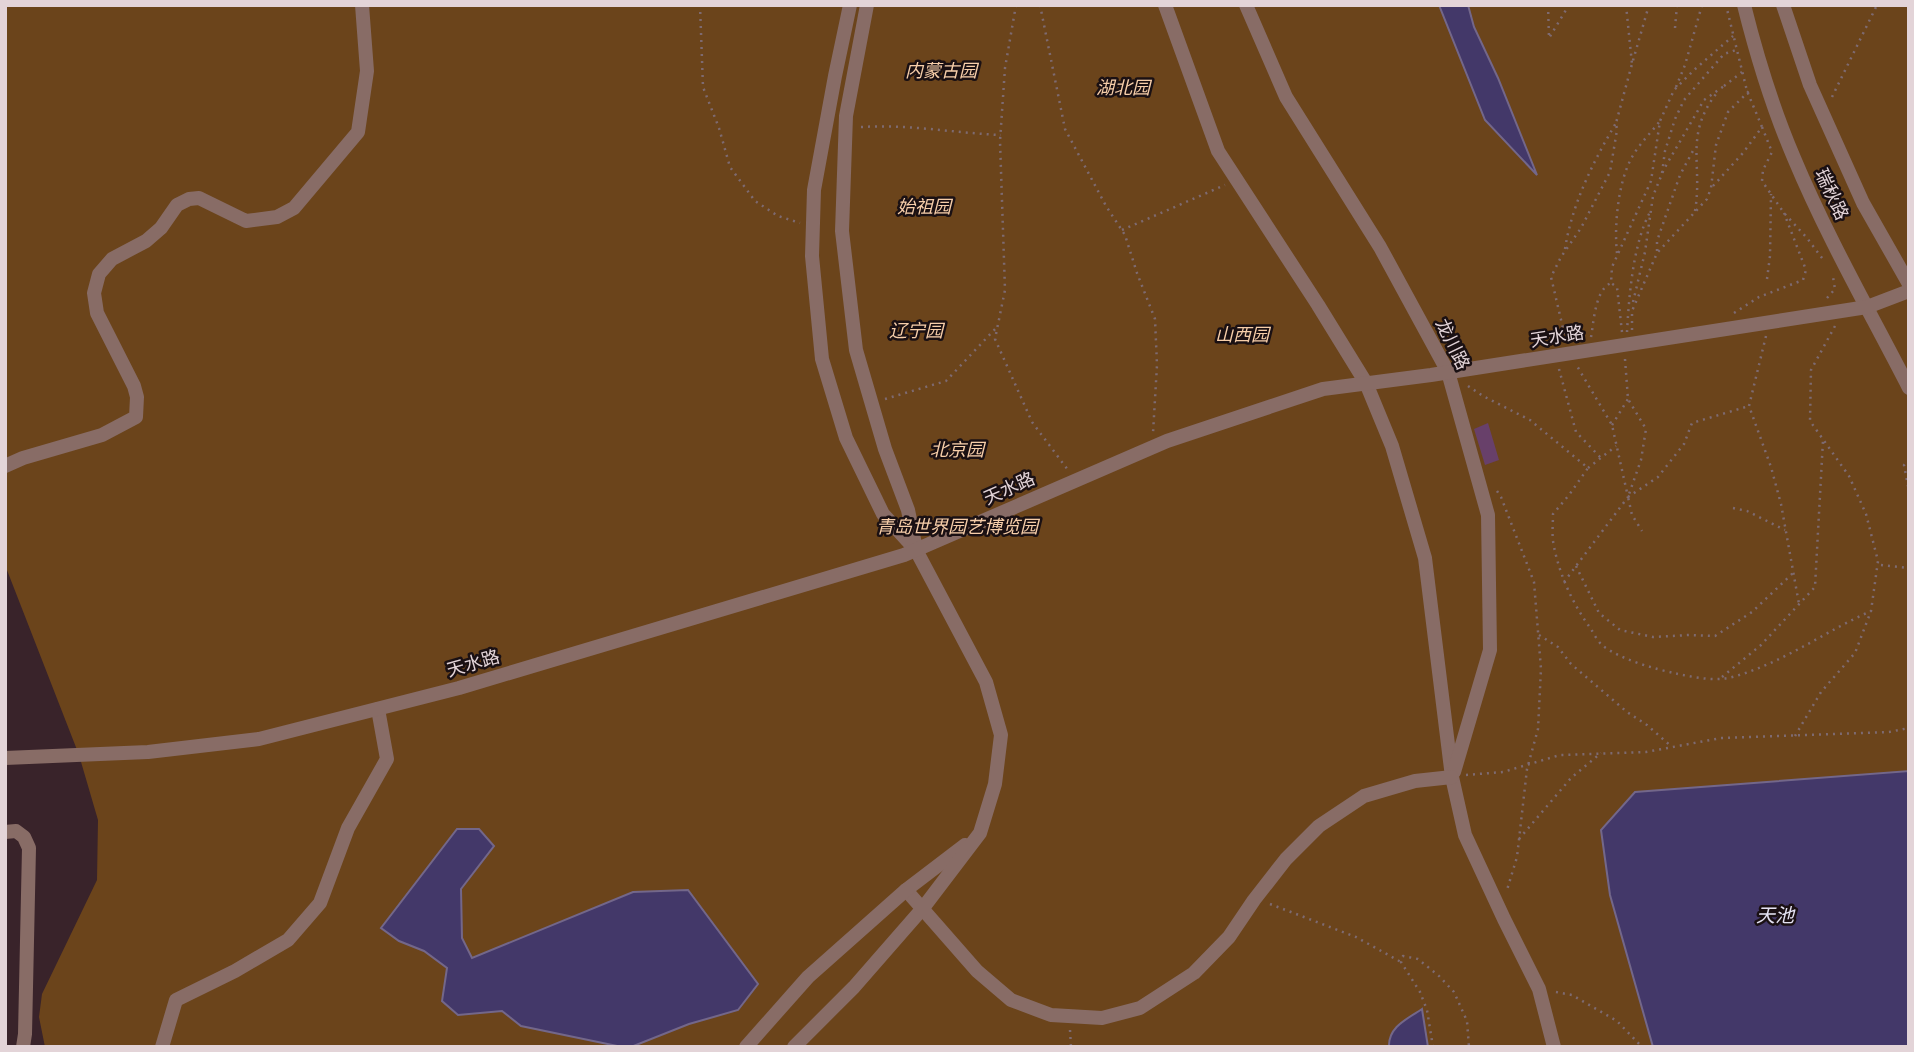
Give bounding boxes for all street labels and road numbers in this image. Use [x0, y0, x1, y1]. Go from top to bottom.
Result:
street label: 瑞秋路 [1810, 165, 1854, 223]
street label: 龙川路 [1431, 315, 1475, 373]
street label: 天水路 [1529, 320, 1585, 352]
street label: 天水路 [980, 467, 1038, 509]
street label: 天水路 [444, 645, 502, 681]

